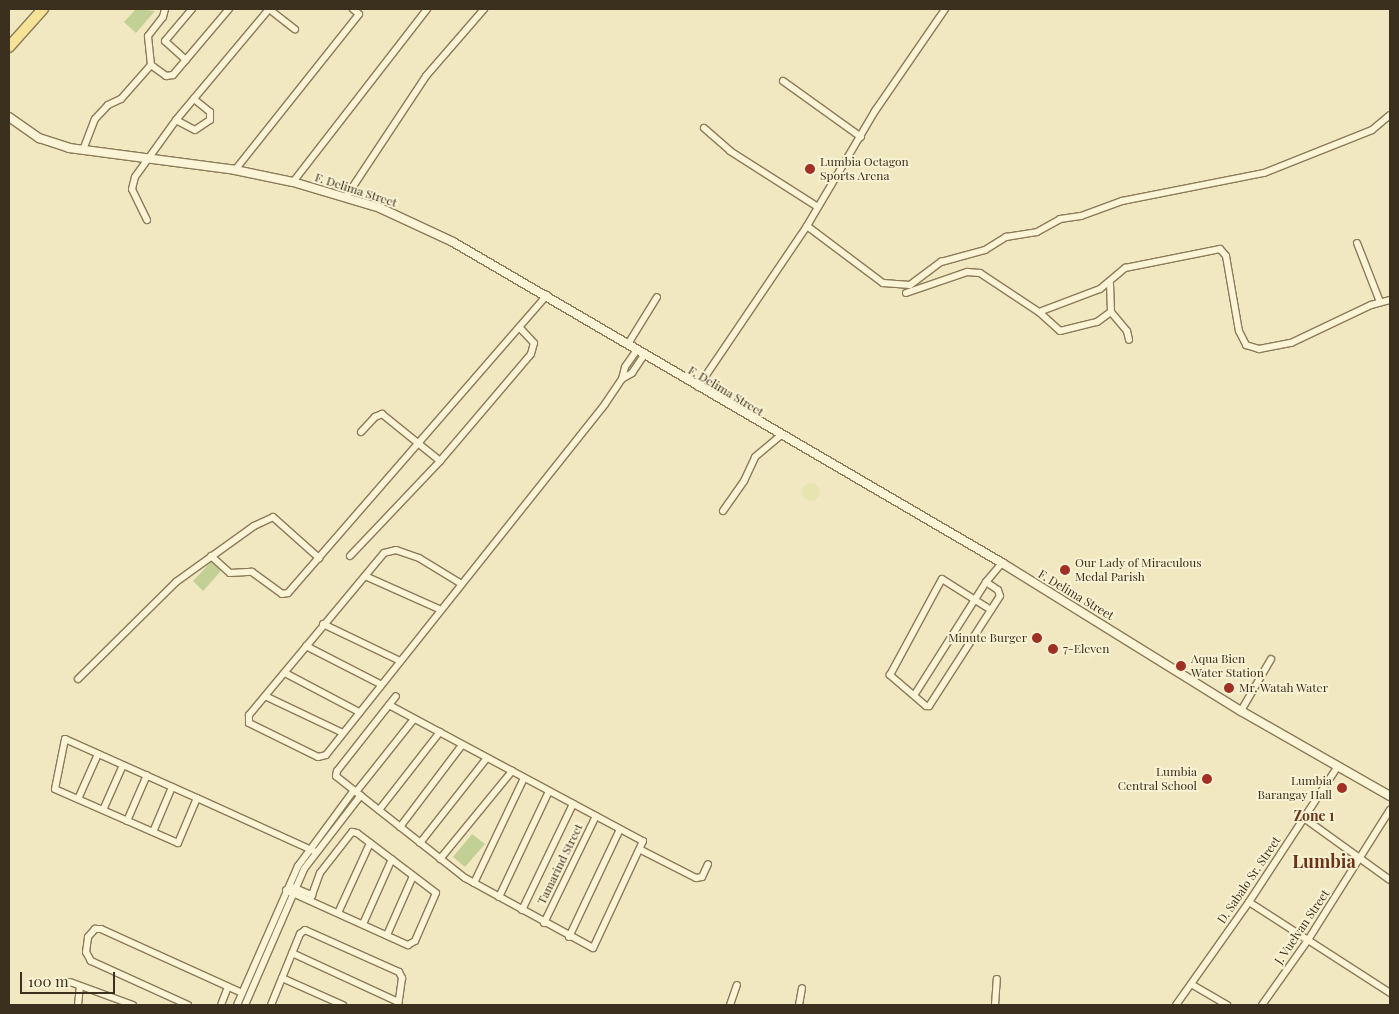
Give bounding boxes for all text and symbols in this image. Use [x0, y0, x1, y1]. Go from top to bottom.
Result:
place label: Lumbia Octagon Sports Arena [820, 155, 909, 183]
marker: Lumbia Octagon Sports Arena [804, 163, 816, 175]
street label: F. Delima Street [313, 170, 399, 210]
street label: F. Delima Street [686, 363, 766, 419]
place label: Our Lady of Miraculous Medal Parish [1075, 556, 1202, 584]
marker: Our Lady of Miraculous Medal Parish [1059, 564, 1071, 576]
street label: F. Delima Street [1036, 567, 1116, 623]
place label: Minute Burger [948, 631, 1027, 645]
marker: Minute Burger [1031, 632, 1043, 644]
place label: 7-Eleven [1063, 642, 1109, 656]
marker: 7-Eleven [1047, 643, 1059, 655]
place label: Aqua Bien Water Station [1191, 652, 1264, 680]
marker: Aqua Bien Water Station [1175, 660, 1187, 672]
place label: Mr. Watah Water [1239, 681, 1329, 695]
marker: Mr. Watah Water [1223, 682, 1235, 694]
place label: Lumbia Central School [1118, 765, 1197, 793]
marker: Lumbia Central School [1201, 773, 1213, 785]
place label: Lumbia Barangay Hall [1257, 774, 1332, 802]
marker: Lumbia Barangay Hall [1336, 782, 1348, 794]
district label: Zone 1 [1294, 808, 1334, 824]
street label: Tamarind Street [534, 821, 586, 907]
street label: D. Sabalo Sr. Street [1214, 834, 1284, 926]
district label: Lumbia [1292, 850, 1356, 872]
street label: J. Vuelvan Street [1272, 887, 1332, 967]
scale bar [22, 962, 118, 994]
text: 100 m [28, 971, 69, 991]

